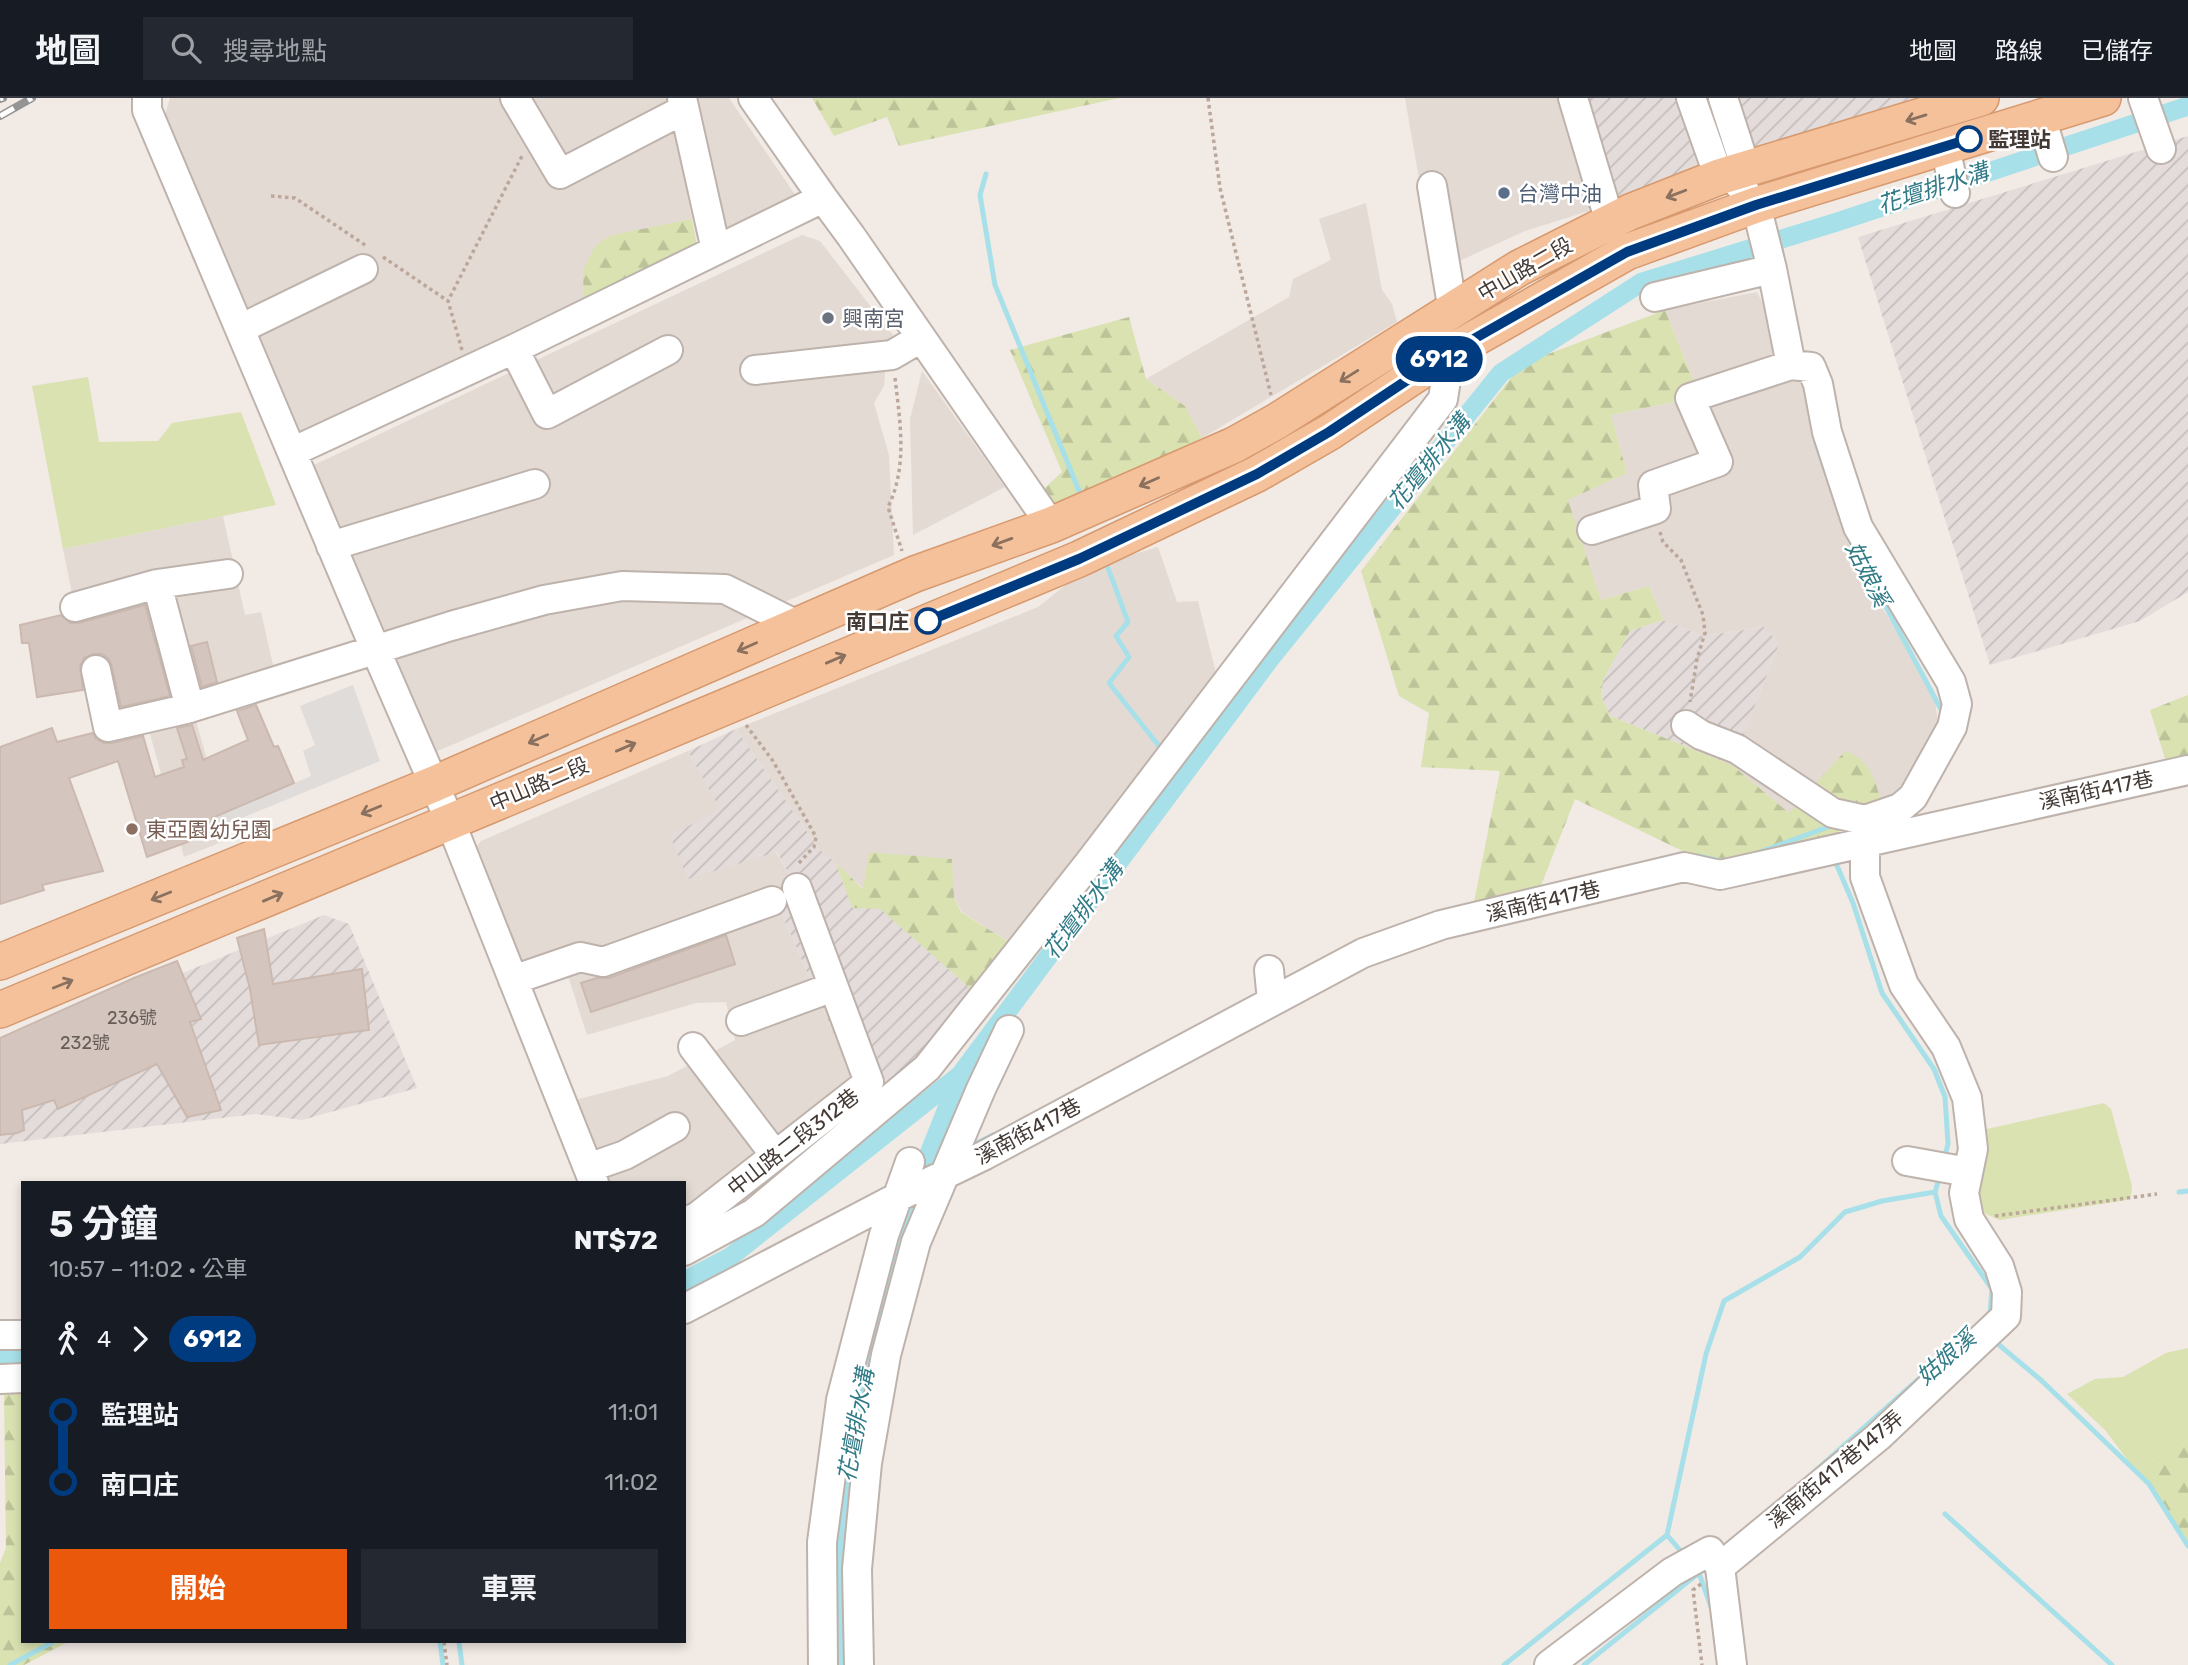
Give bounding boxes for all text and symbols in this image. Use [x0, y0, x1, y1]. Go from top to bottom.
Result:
search box [143, 17, 633, 80]
icon: search [167, 29, 205, 67]
text: 地圖 [35, 31, 101, 70]
text: 搜尋地點 [223, 36, 327, 67]
text: 地圖 [1909, 37, 1957, 65]
text: 路線 [1995, 37, 2043, 65]
text: 已儲存 [2081, 37, 2153, 65]
one-way arrow [1905, 112, 1927, 125]
marker: 監理站 [1956, 126, 1982, 152]
place label: 監理站 [1988, 127, 2051, 152]
water label: 花壇排水溝 [1874, 156, 1995, 219]
place label: 台灣中油 [1518, 181, 1602, 206]
marker: 台灣中油 [1496, 185, 1512, 201]
one-way arrow [1665, 188, 1687, 201]
street label: 中山路二段 [1473, 232, 1577, 306]
place label: 興南宮 [842, 306, 905, 331]
marker: 興南宮 [820, 310, 836, 326]
line badge: 6912 [1390, 336, 1488, 382]
text: 6912 [1410, 345, 1468, 373]
one-way arrow [1340, 369, 1360, 383]
water label: 花壇排水溝 [1382, 406, 1478, 515]
one-way arrow [1138, 476, 1160, 489]
one-way arrow [992, 537, 1014, 550]
water label: 姑娘溪 [1840, 537, 1897, 614]
marker: 南口庄 [915, 608, 941, 634]
place label: 南口庄 [846, 609, 909, 634]
one-way arrow [736, 641, 758, 654]
one-way arrow [824, 652, 846, 665]
one-way arrow [528, 733, 550, 746]
one-way arrow [615, 740, 636, 753]
street label: 中山路二段 [486, 752, 592, 816]
street label: 溪南街417巷 [2036, 766, 2156, 814]
one-way arrow [361, 805, 383, 818]
place label: 東亞園幼兒園 [146, 817, 272, 842]
marker: 東亞園幼兒園 [124, 821, 140, 837]
water label: 花壇排水溝 [1037, 853, 1131, 964]
street label: 溪南街417巷 [1483, 876, 1603, 926]
one-way arrow [262, 889, 283, 902]
one-way arrow [150, 891, 172, 904]
one-way arrow [52, 977, 73, 990]
house number: 236號 [107, 1007, 157, 1029]
house number: 232號 [60, 1032, 110, 1054]
street label: 中山路二段312巷 [722, 1083, 864, 1201]
street label: 溪南街417巷 [971, 1093, 1085, 1169]
text: 5 分鐘 [49, 1201, 158, 1247]
text: NT$72 [574, 1225, 658, 1256]
text: 10:57 – 11:02 · 公車 [49, 1255, 248, 1283]
icon: walk [49, 1320, 87, 1358]
icon: forward [121, 1320, 159, 1358]
water label: 姑娘溪 [1911, 1322, 1983, 1390]
text: 4 [97, 1325, 111, 1353]
text: 6912 [183, 1325, 242, 1353]
water label: 花壇排水溝 [832, 1363, 880, 1484]
text: 11:01 [608, 1398, 658, 1426]
text: 監理站 [101, 1400, 179, 1431]
street label: 溪南街417巷147弄 [1762, 1405, 1908, 1533]
text: 11:02 [604, 1468, 658, 1496]
text: 南口庄 [101, 1470, 179, 1501]
button: 開始 [49, 1549, 347, 1629]
button: 車票 [361, 1549, 658, 1629]

